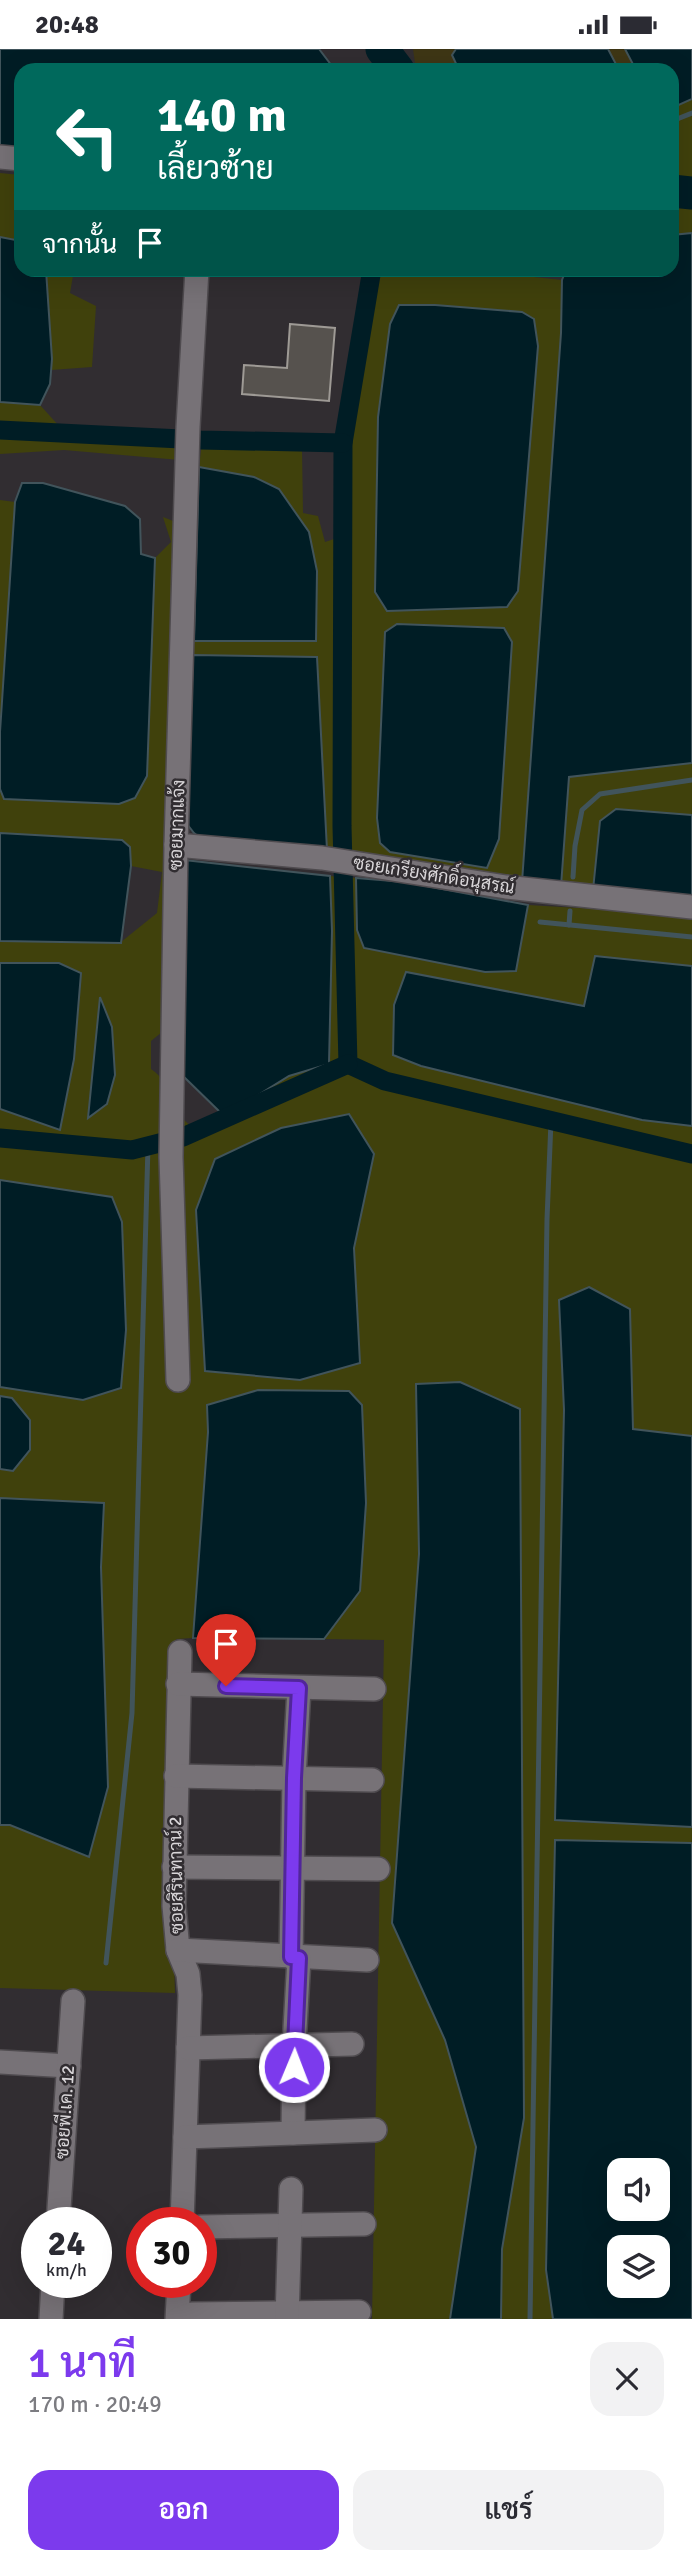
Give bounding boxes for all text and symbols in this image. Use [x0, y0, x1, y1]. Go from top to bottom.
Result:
text: 20:48 [35, 9, 99, 41]
text: 140 m [157, 85, 287, 145]
icon: left [42, 91, 133, 182]
text: เลี้ยวซ้าย [157, 149, 274, 188]
icon: arrive [131, 224, 169, 262]
text: จากนั้น [42, 229, 117, 261]
street label: ซอยมากแจ้ง [163, 779, 190, 871]
street label: ซอยเกรียงศักดิ์อนุสรณ์ [352, 846, 517, 900]
pin [196, 1614, 256, 1686]
icon: arrive [207, 1625, 245, 1663]
street label: ซอยสิรินทาวน์ 2 [162, 1816, 188, 1934]
position arrow [257, 2030, 331, 2104]
street label: ซอยพี.เค. 12 [49, 2064, 79, 2160]
map controls [607, 2158, 670, 2298]
button: sound [607, 2158, 670, 2221]
speed limit sign: 30 [126, 2207, 217, 2298]
text: 24 [48, 2222, 85, 2265]
button: layers [607, 2235, 670, 2298]
text: km/h [46, 2259, 87, 2281]
text: 1 นาที [28, 2338, 136, 2389]
button: close [590, 2342, 664, 2416]
text: 170 m · 20:49 [28, 2390, 162, 2419]
button: ออก [28, 2470, 339, 2550]
button: แชร์ [353, 2470, 664, 2550]

